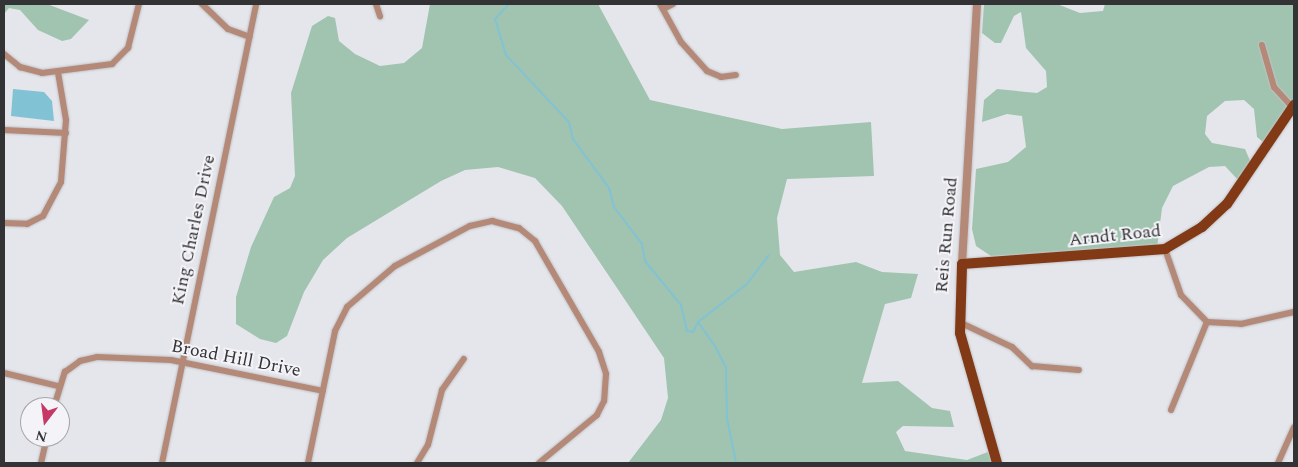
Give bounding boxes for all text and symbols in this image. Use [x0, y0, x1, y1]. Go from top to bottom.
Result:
street label: King Charles Drive [168, 153, 220, 307]
street label: Reis Run Road [931, 176, 963, 294]
street label: Arndt Road [1068, 220, 1162, 252]
street label: Broad Hill Drive [169, 336, 303, 382]
north arrow [20, 397, 70, 447]
text: N [33, 424, 49, 448]

